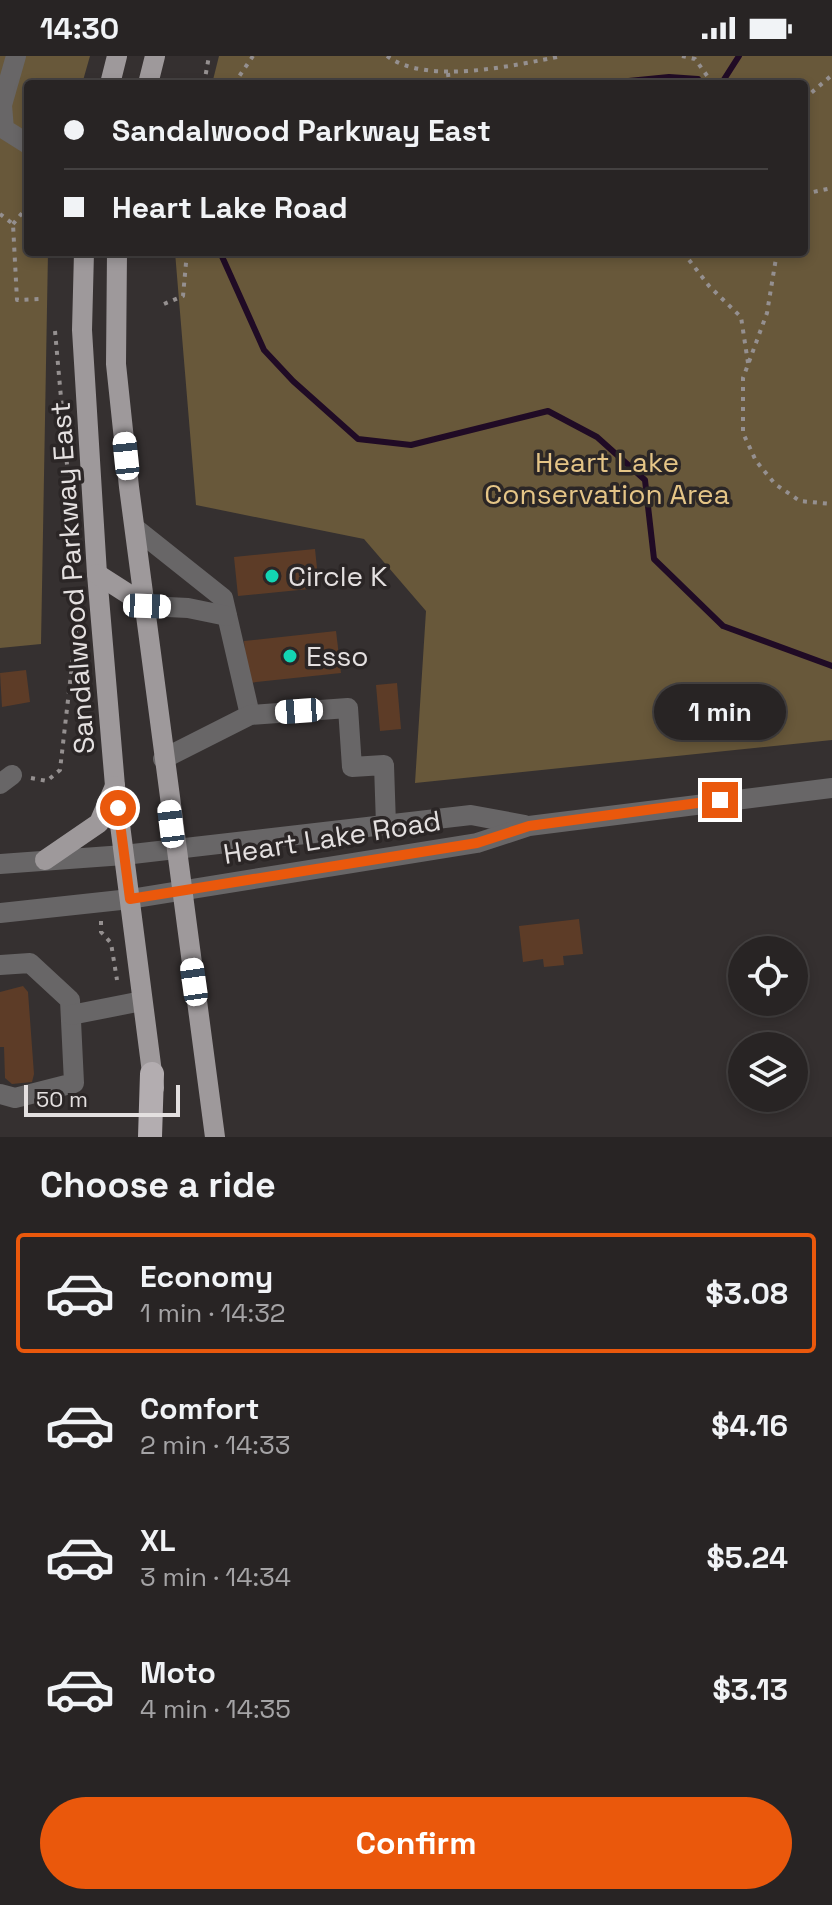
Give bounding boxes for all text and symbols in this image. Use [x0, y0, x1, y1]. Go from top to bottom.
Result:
text: 14:30 [40, 9, 119, 48]
text: Sandalwood Parkway East [112, 111, 491, 150]
text: Heart Lake Road [112, 188, 348, 227]
street label: Sandalwood Parkway East [42, 401, 102, 755]
car [112, 431, 140, 481]
park label: Heart Lake Conservation Area [484, 444, 730, 512]
place label: Circle K [288, 558, 387, 594]
marker: Circle K [263, 567, 281, 585]
car [123, 593, 171, 619]
place label: Esso [306, 638, 369, 674]
marker: Esso [281, 647, 299, 665]
callout: 1 min [654, 684, 786, 740]
text: 1 min [688, 695, 752, 729]
car [274, 697, 324, 725]
route end [702, 782, 738, 818]
route start [100, 790, 136, 826]
car [156, 799, 186, 849]
street label: Heart Lake Road [221, 802, 443, 872]
map controls [728, 936, 808, 1112]
button: locate [728, 936, 808, 1016]
car [179, 957, 209, 1007]
button: layers [728, 1032, 808, 1112]
scale bar [24, 1081, 180, 1117]
text: 50 m [36, 1085, 88, 1113]
text: Choose a ride [40, 1162, 276, 1208]
icon: car [44, 1257, 116, 1329]
text: Economy [140, 1257, 273, 1296]
text: $3.08 [706, 1274, 788, 1313]
text: 1 min · 14:32 [140, 1296, 286, 1330]
icon: car [44, 1389, 116, 1461]
text: Comfort [140, 1389, 259, 1428]
text: $4.16 [711, 1406, 788, 1445]
text: 2 min · 14:33 [140, 1428, 290, 1462]
icon: car [44, 1521, 116, 1593]
text: XL [140, 1521, 176, 1560]
text: $5.24 [706, 1538, 788, 1577]
text: 3 min · 14:34 [140, 1560, 291, 1594]
icon: car [44, 1653, 116, 1725]
text: Moto [140, 1653, 216, 1692]
text: $3.13 [712, 1670, 788, 1709]
text: 4 min · 14:35 [140, 1692, 291, 1726]
button: Confirm [40, 1797, 792, 1889]

